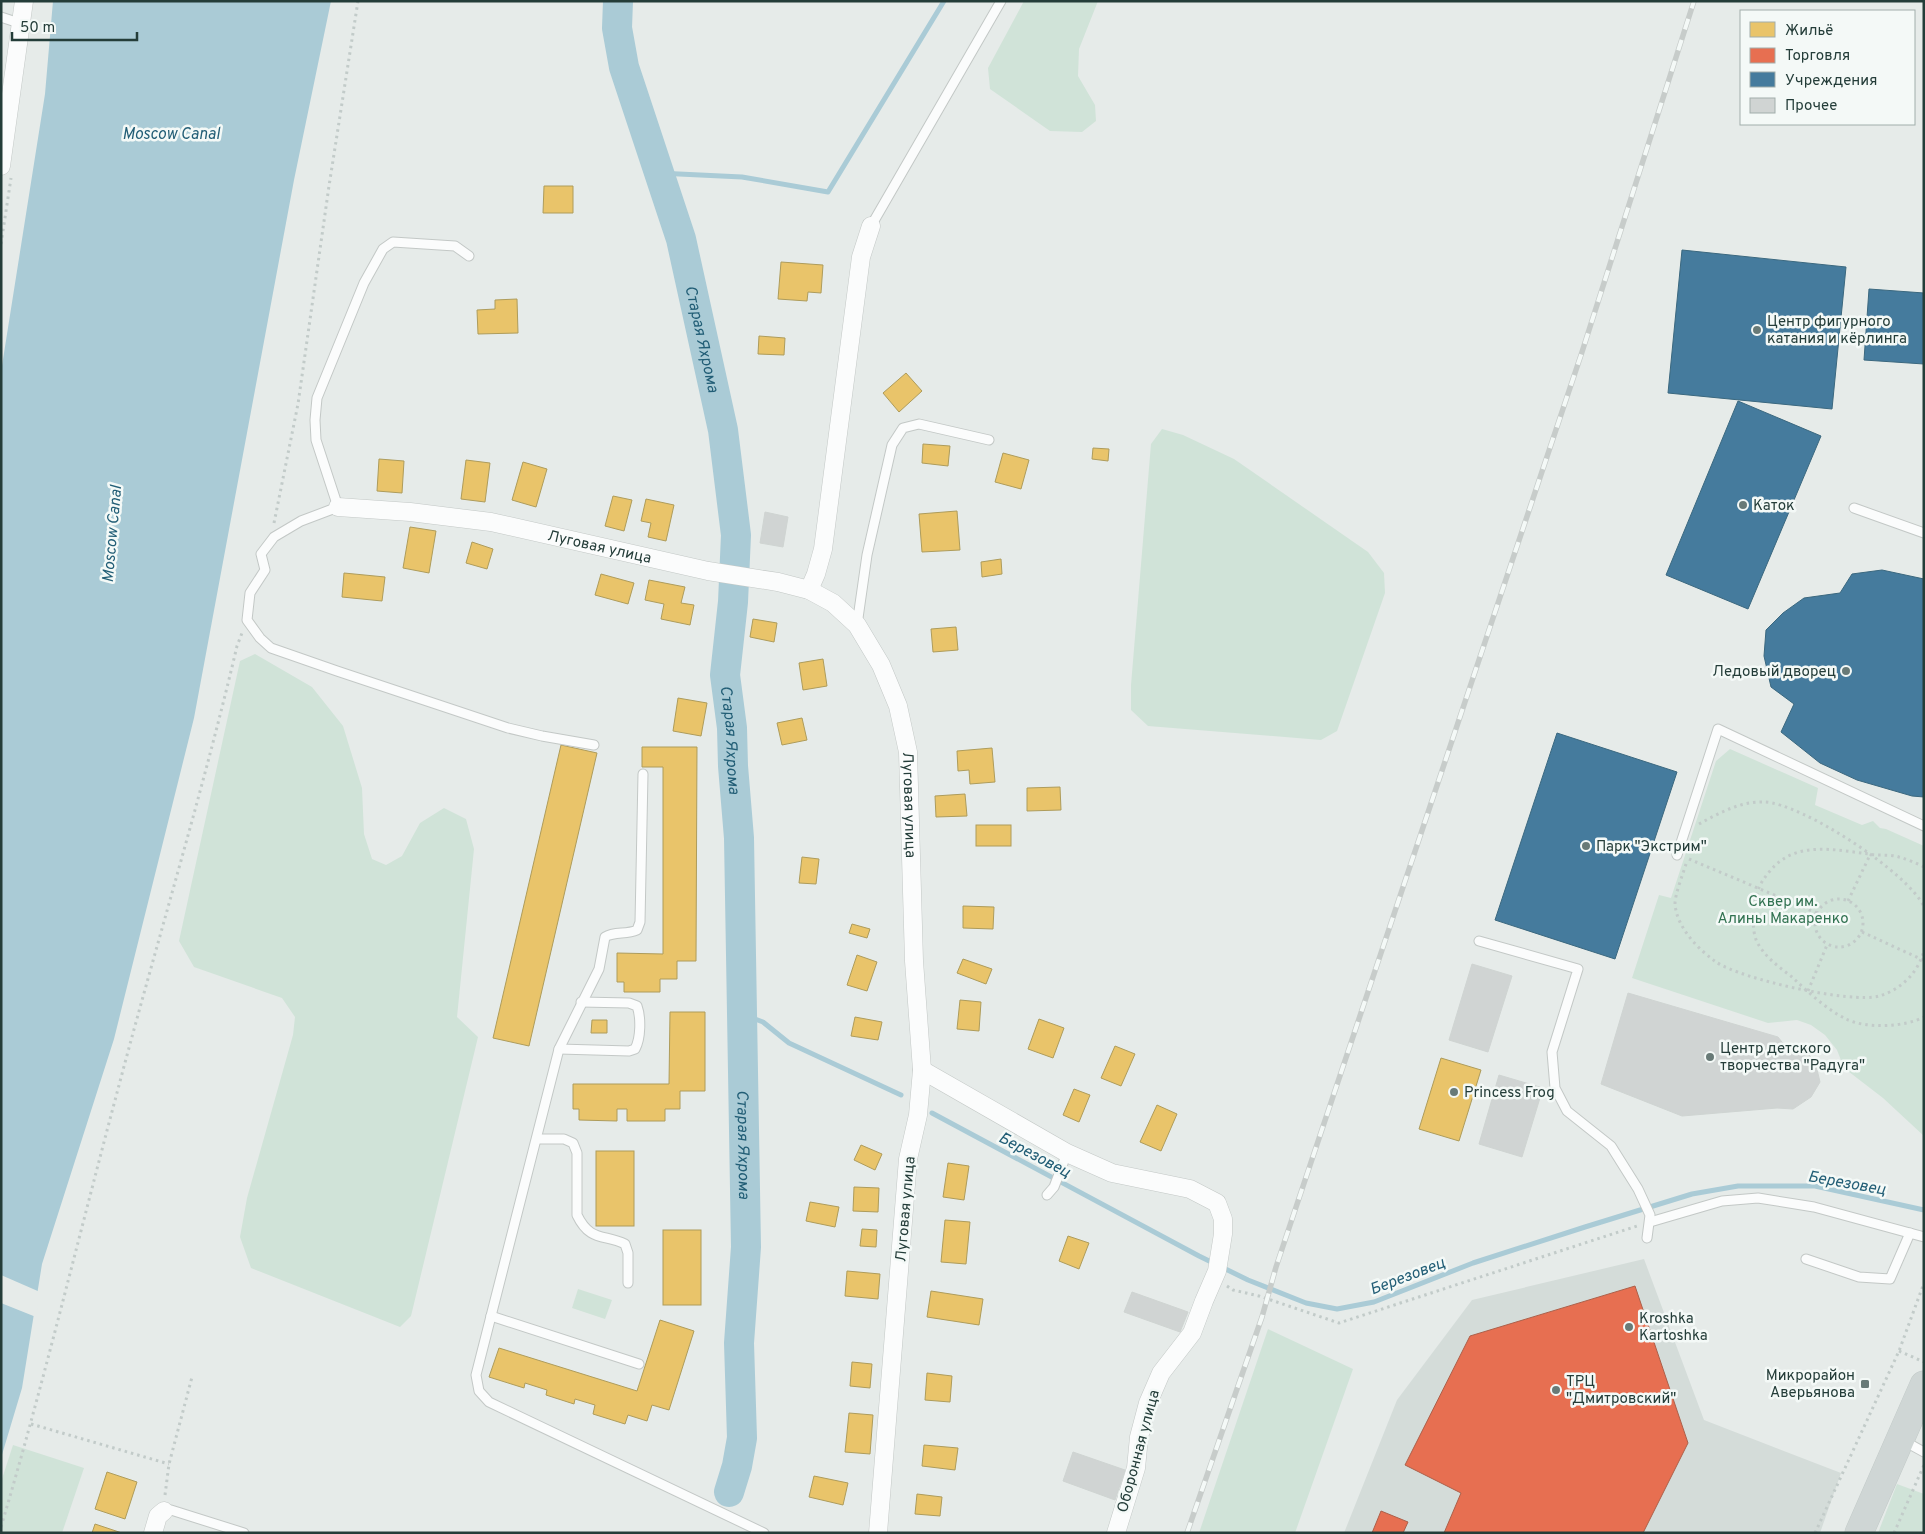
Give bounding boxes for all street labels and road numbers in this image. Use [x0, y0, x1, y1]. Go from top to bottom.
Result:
street label: Луговая улица [545, 527, 653, 569]
street label: Луговая улица [897, 752, 919, 858]
street label: Луговая улица [892, 1155, 921, 1263]
street label: Оборонная улица [1114, 1388, 1165, 1515]

